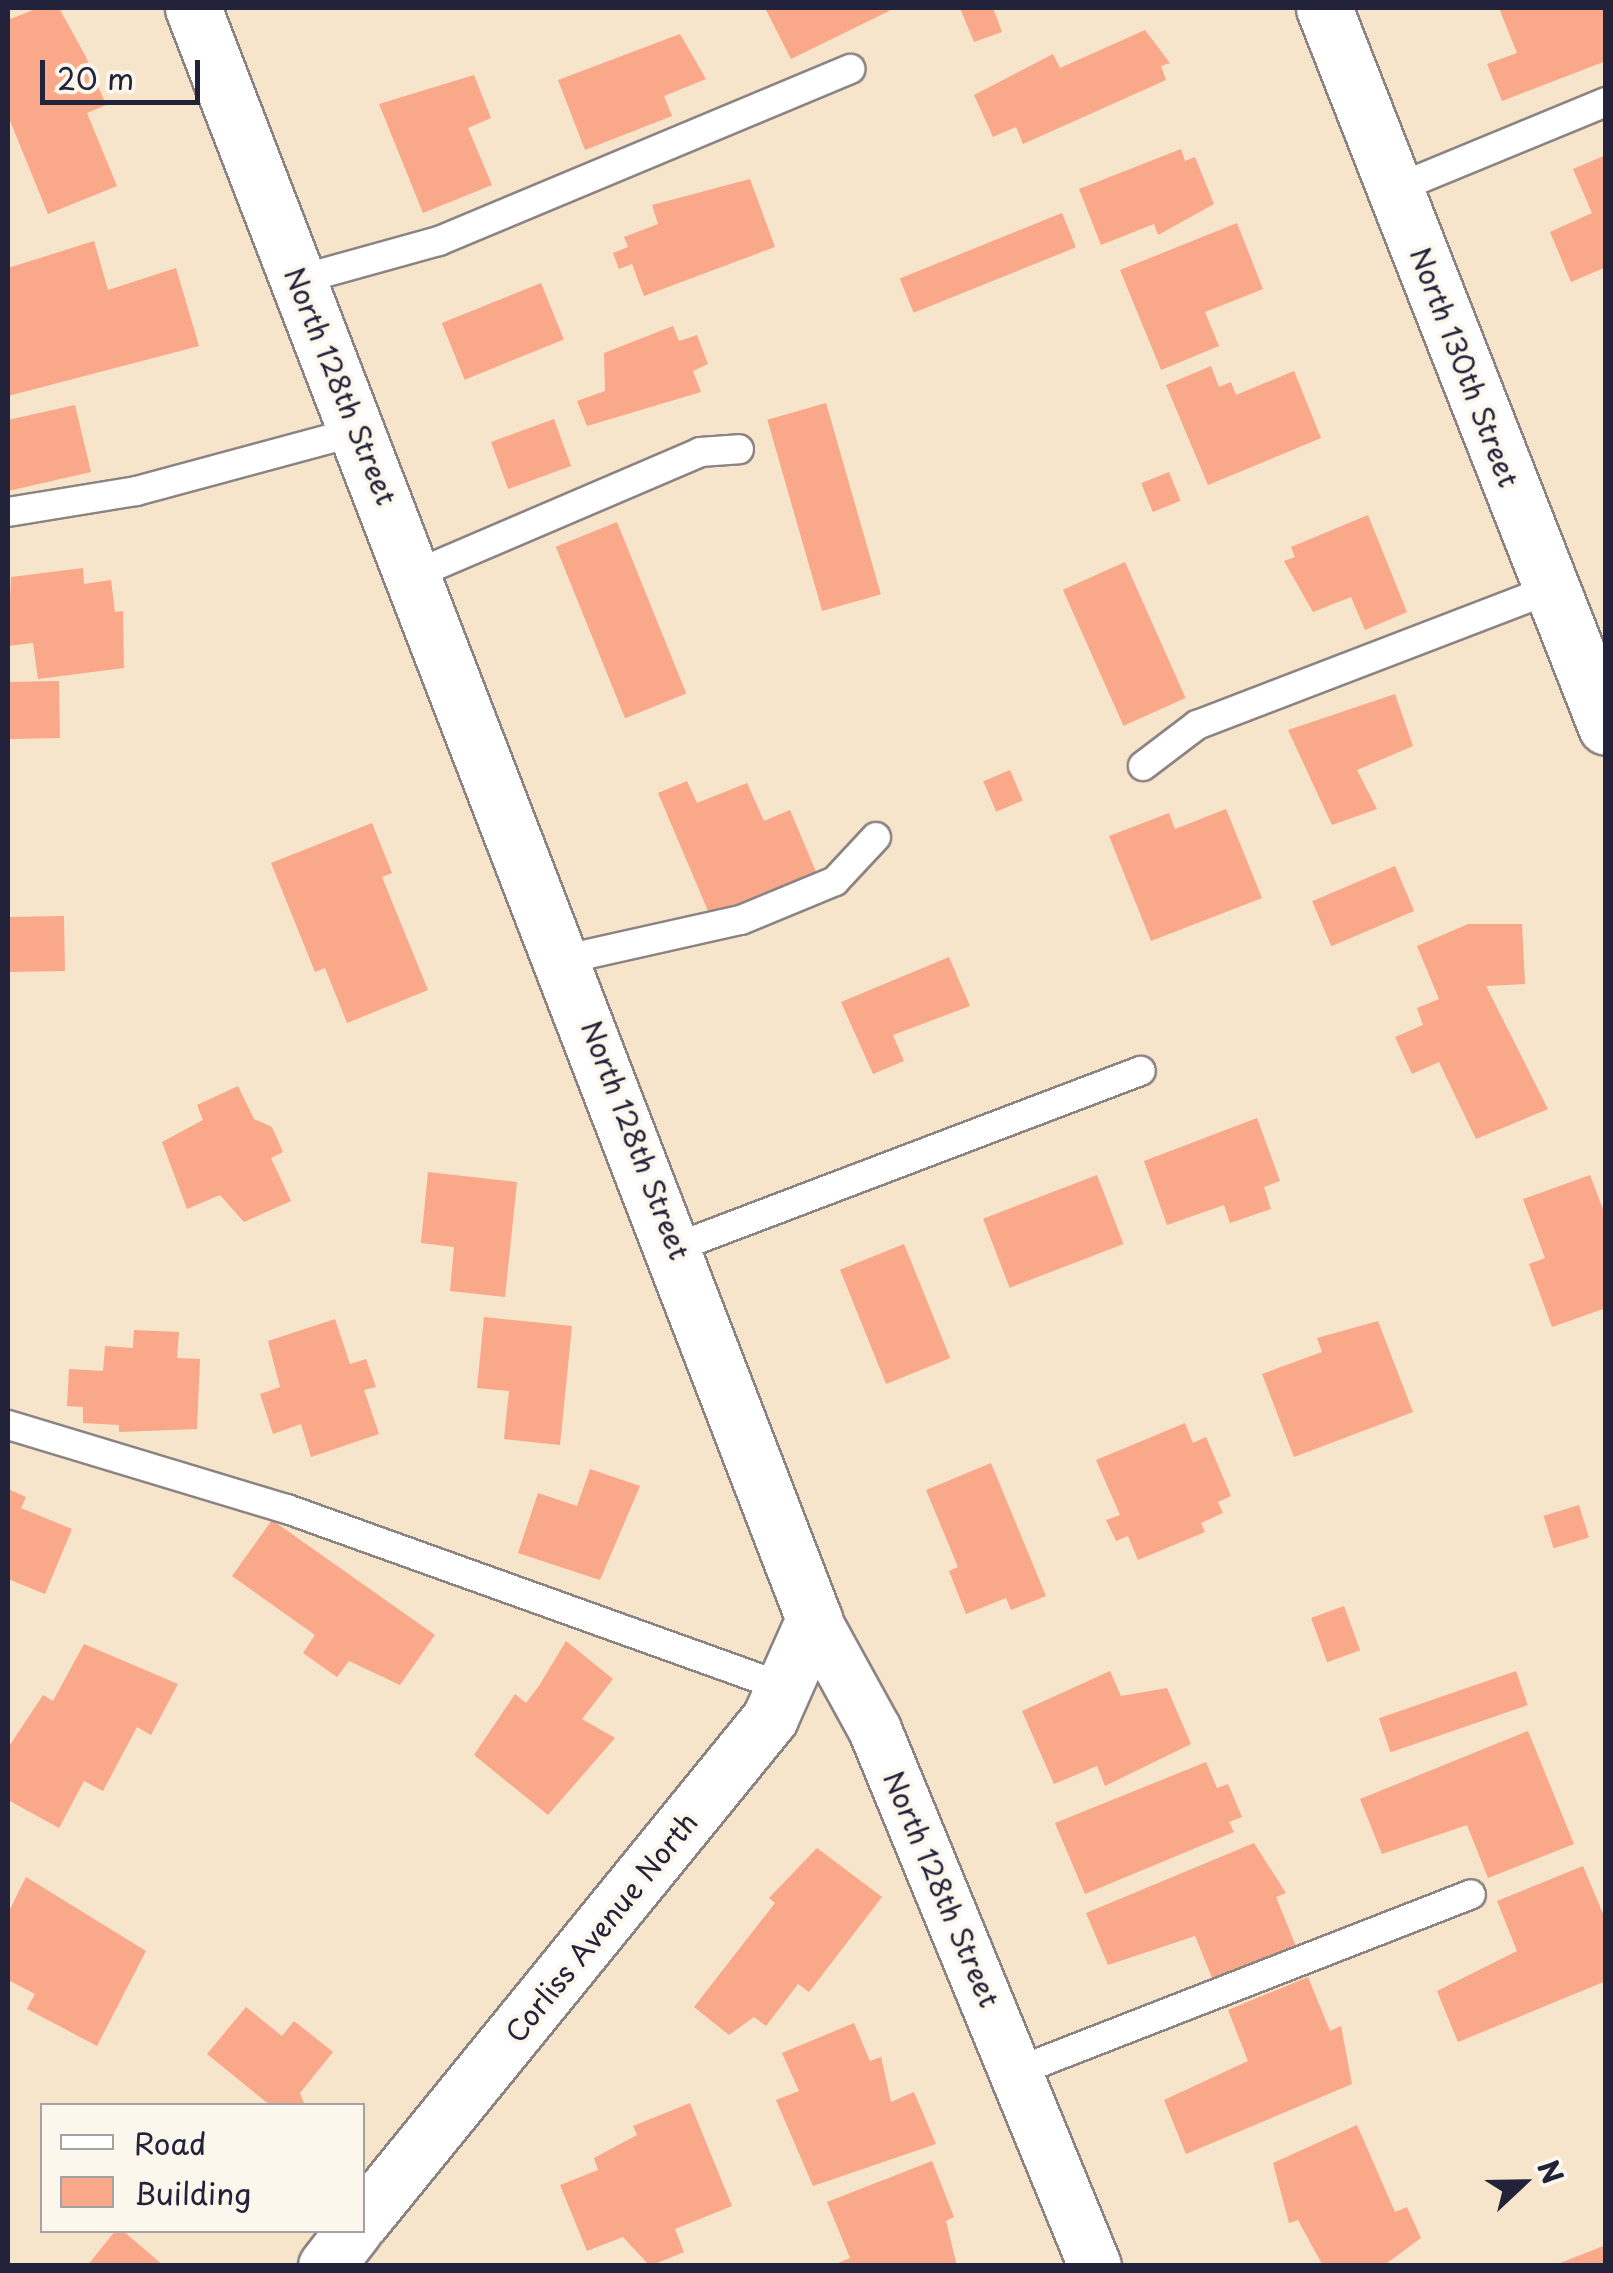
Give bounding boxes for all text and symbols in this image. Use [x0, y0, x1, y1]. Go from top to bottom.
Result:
scale bar [45, 40, 205, 102]
text: 20 m [57, 55, 134, 100]
street label: North 130th Street [1403, 241, 1527, 493]
street label: North 128th Street [277, 261, 405, 511]
street label: North 128th Street [574, 1015, 698, 1265]
street label: North 128th Street [877, 1765, 1007, 2013]
street label: Corliss Avenue North [499, 1807, 703, 2047]
legend [40, 2103, 365, 2233]
text: Road [134, 2120, 207, 2165]
north arrow [1473, 2133, 1573, 2233]
text: N [1527, 2153, 1575, 2190]
text: Building [134, 2170, 251, 2215]

